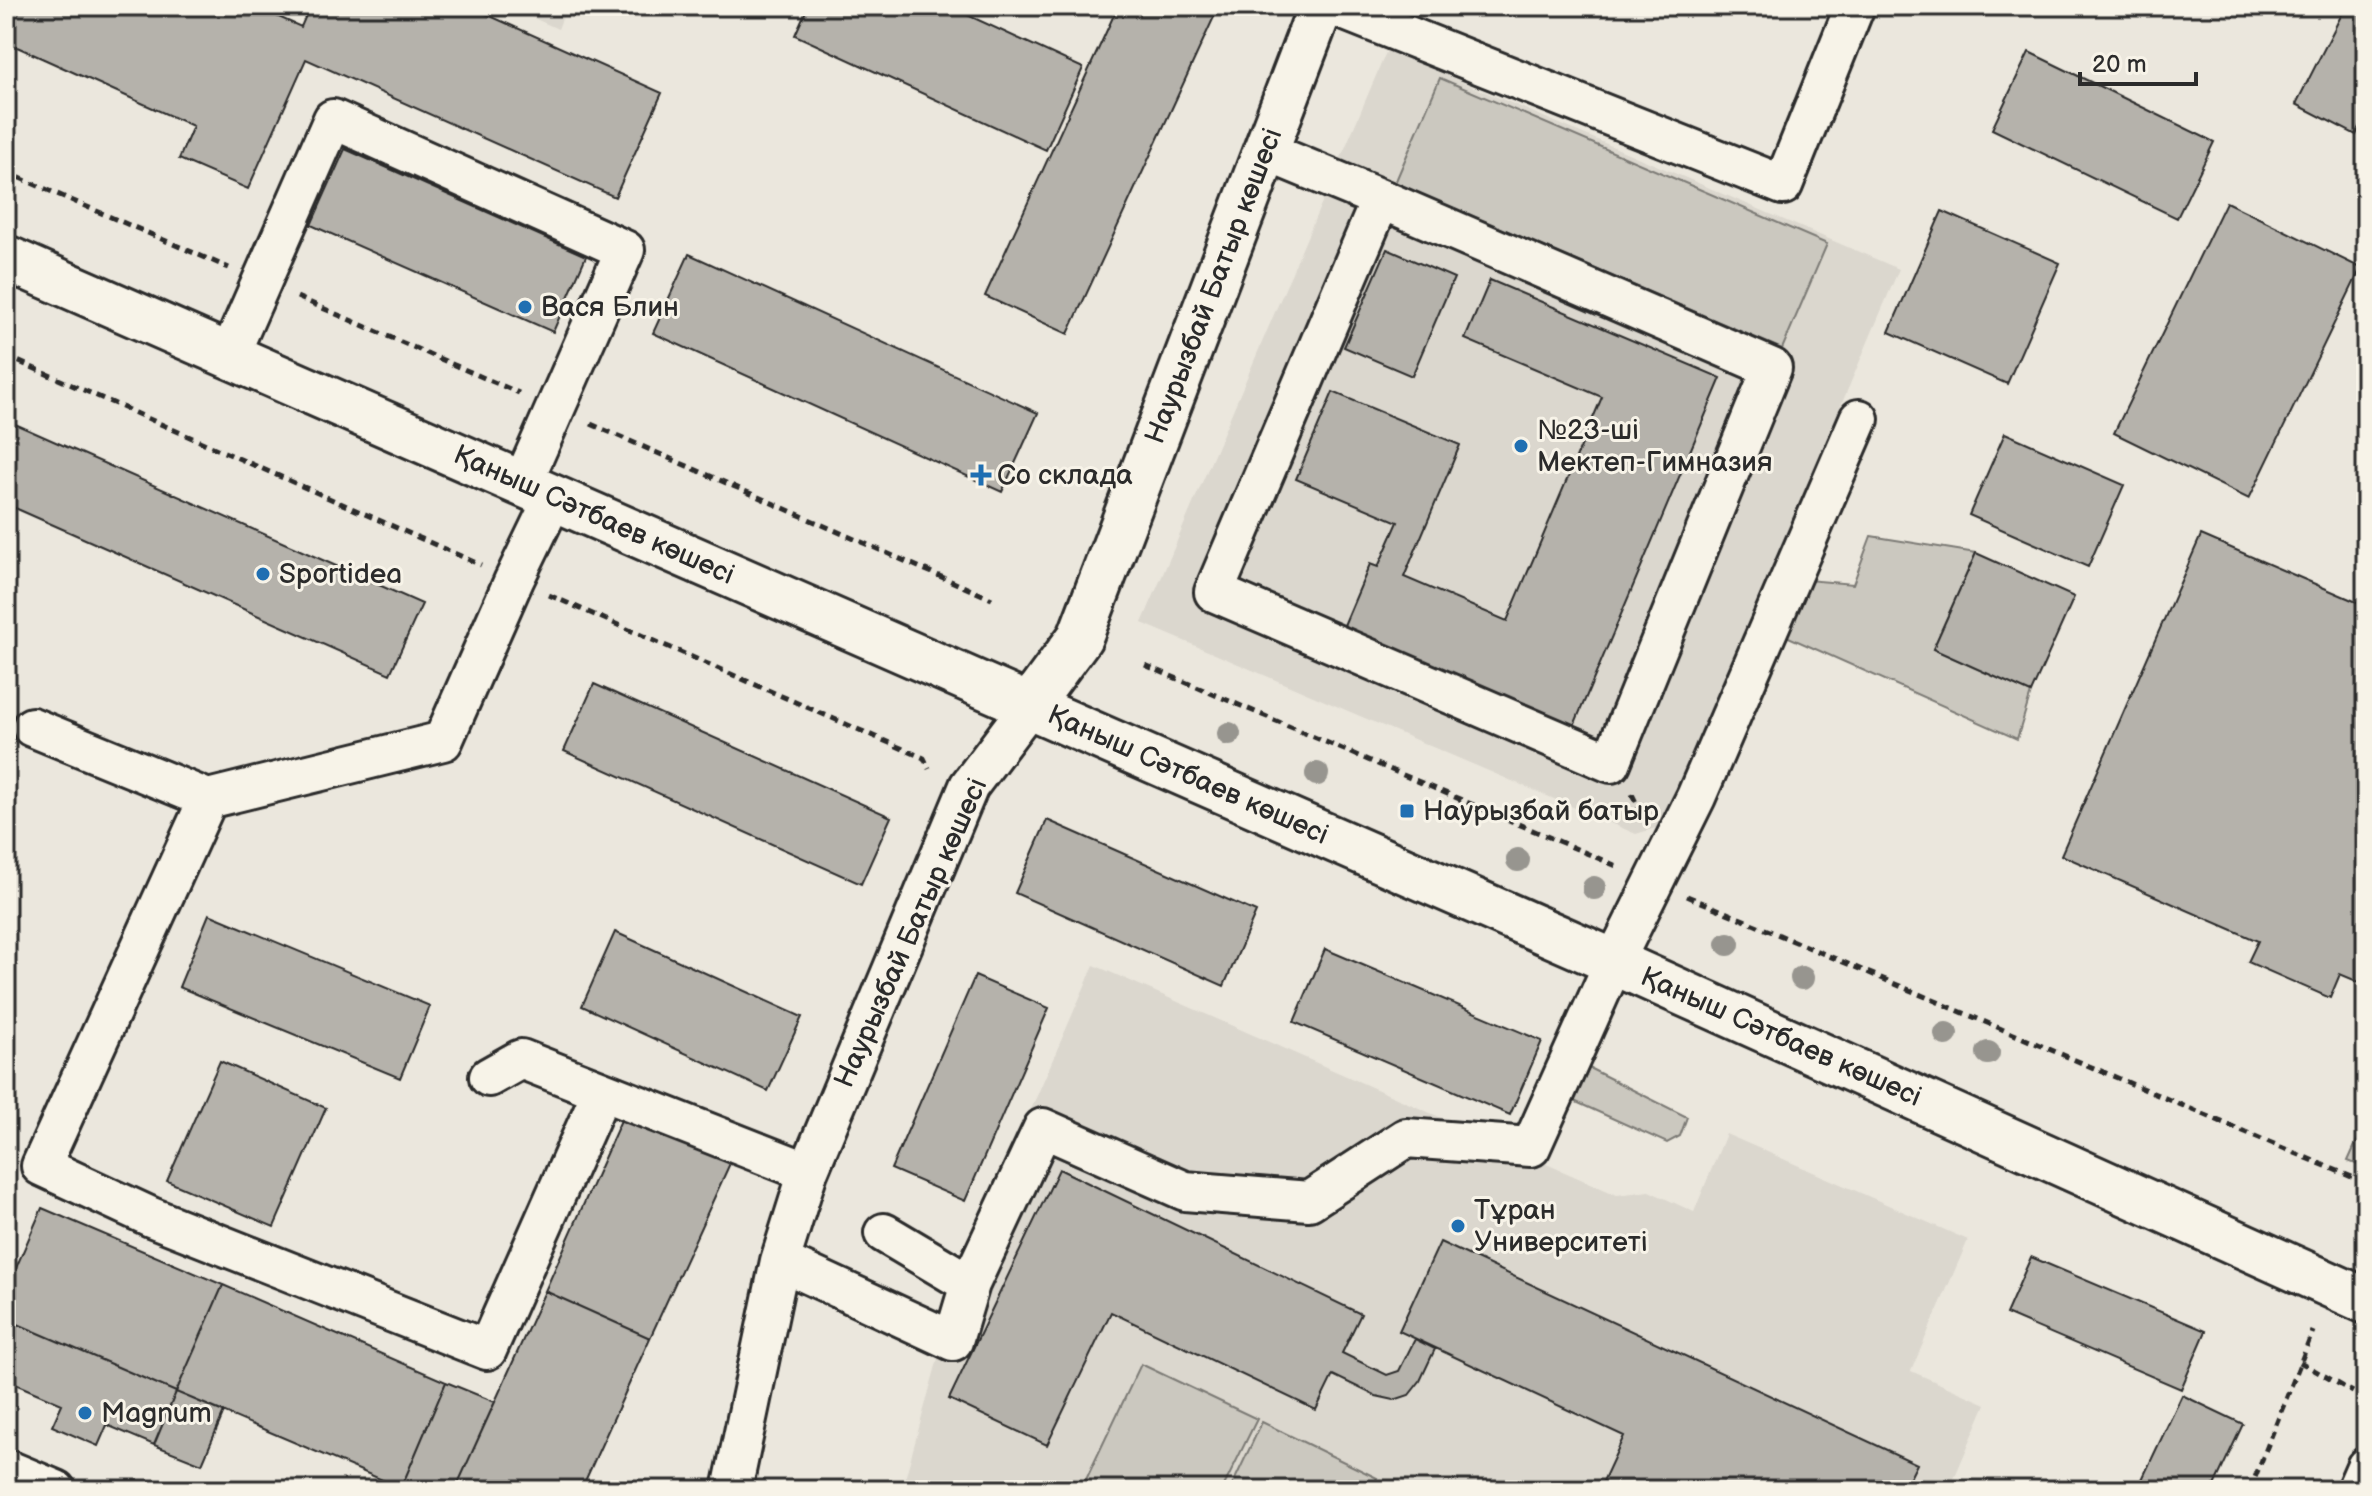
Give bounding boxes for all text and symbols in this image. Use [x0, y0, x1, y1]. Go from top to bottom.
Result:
scale bar [2080, 36, 2196, 86]
text: 20 m [2092, 50, 2147, 79]
street label: Наурызбай Батыр көшесі [1139, 124, 1289, 448]
place label: Вася Блин [541, 291, 679, 324]
marker: Вася Блин [516, 298, 534, 316]
place label: №23-ші Мектеп-Гимназия [1537, 414, 1773, 479]
marker: №23-ші Мектеп-Гимназия [1512, 437, 1530, 455]
street label: Қаныш Сәтбаев көшесі [448, 438, 740, 592]
place label: Со склада [997, 459, 1133, 492]
marker: Со склада [972, 466, 990, 484]
place label: Sportidea [279, 558, 402, 591]
marker: Sportidea [254, 565, 272, 583]
street label: Қаныш Сәтбаев көшесі [1042, 698, 1334, 852]
street label: Наурызбай Батыр көшесі [828, 773, 994, 1093]
place label: Наурызбай батыр [1423, 795, 1659, 828]
marker: Наурызбай батыр [1398, 802, 1416, 820]
street label: Қаныш Сәтбаев көшесі [1635, 960, 1927, 1114]
place label: Тұран Университеті [1474, 1194, 1648, 1259]
marker: Тұран Университеті [1449, 1217, 1467, 1235]
place label: Magnum [101, 1397, 212, 1430]
marker: Magnum [76, 1404, 94, 1422]

